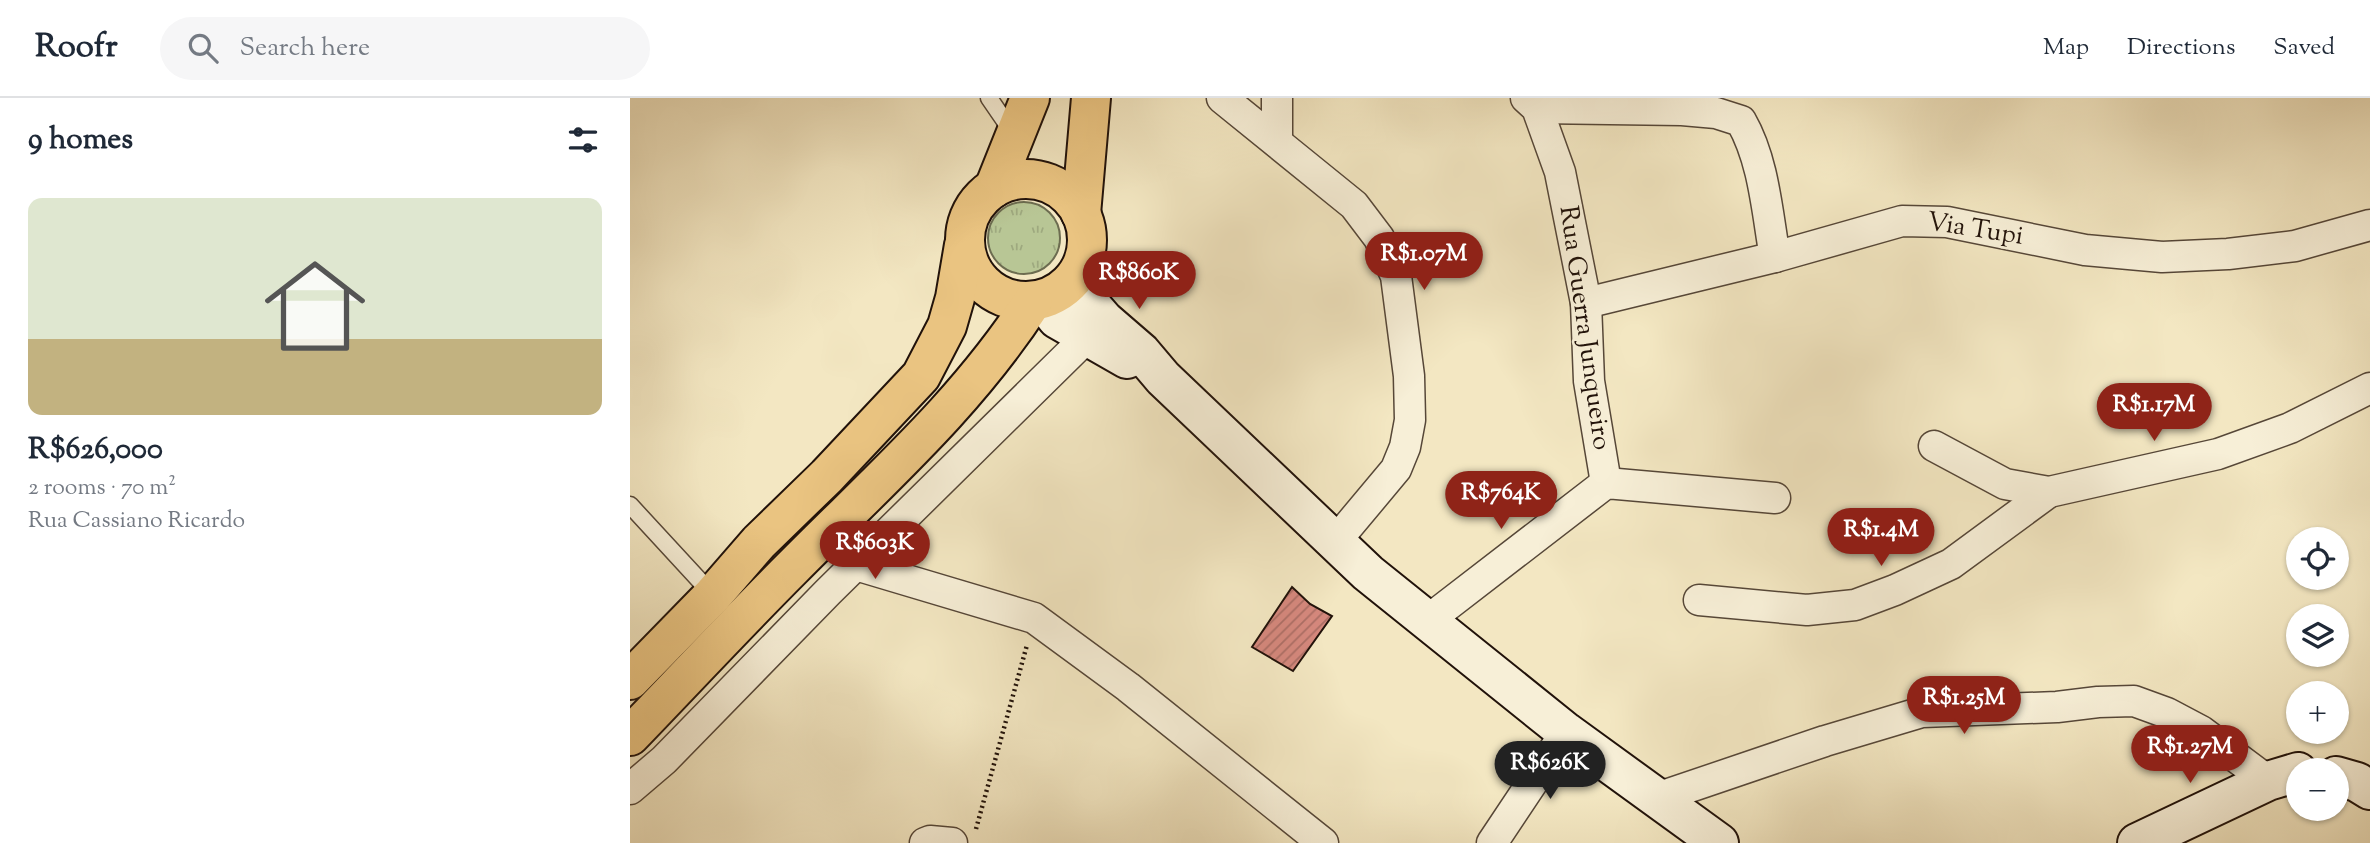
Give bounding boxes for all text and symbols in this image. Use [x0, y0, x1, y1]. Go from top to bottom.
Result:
search box [160, 17, 650, 80]
text: Roofr [35, 24, 118, 72]
icon: search [184, 29, 222, 67]
text: Search here [240, 30, 370, 67]
text: Map [2043, 31, 2089, 65]
text: Directions [2127, 31, 2235, 65]
text: Saved [2273, 31, 2335, 65]
text: 9 homes [28, 119, 133, 162]
icon: filters [564, 121, 602, 159]
street label: Rua Guerra Junqueiro [1549, 204, 1619, 452]
street label: Via Tupi [1924, 204, 2026, 256]
pin: R$1.07M [1359, 232, 1489, 292]
text: R$1.07M [1381, 238, 1467, 271]
icon: home [252, 243, 378, 369]
pin: R$860K [1082, 252, 1196, 311]
text: R$860K [1099, 257, 1179, 290]
pin: R$1.17M [2089, 384, 2219, 443]
text: R$1.17M [2113, 389, 2195, 422]
text: R$626,000 [28, 429, 163, 472]
text: 2 rooms · 70 m² [28, 472, 176, 505]
pin: R$764K [1444, 472, 1558, 531]
text: R$764K [1461, 477, 1541, 510]
text: Rua Cassiano Ricardo [28, 505, 245, 538]
pin: R$1.4M [1824, 508, 1938, 568]
text: R$1.4M [1843, 514, 1919, 547]
pin: R$603K [818, 522, 932, 581]
text: R$603K [836, 527, 914, 560]
map controls [2286, 527, 2349, 821]
button: locate [2286, 527, 2349, 590]
button: layers [2286, 604, 2349, 667]
pin: R$1.25M [1899, 676, 2029, 736]
button: + [2286, 681, 2349, 744]
text: R$1.25M [1923, 682, 2005, 715]
pin: R$1.27M [2125, 726, 2255, 785]
text: R$1.27M [2147, 731, 2233, 764]
pin: R$626K [1493, 742, 1607, 801]
text: R$626K [1511, 747, 1589, 780]
button: − [2286, 758, 2349, 821]

